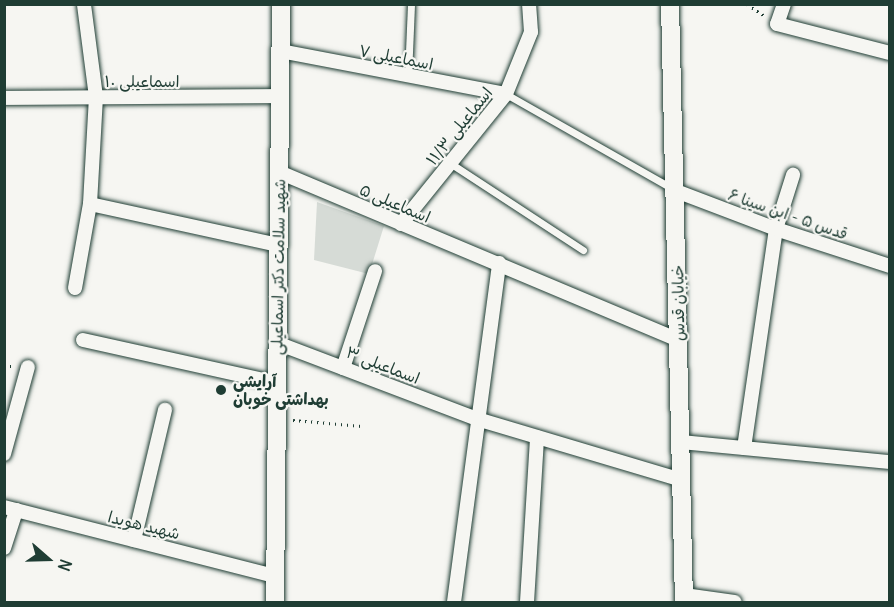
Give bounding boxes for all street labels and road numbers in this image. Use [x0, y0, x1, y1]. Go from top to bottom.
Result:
street label: اسماعیلی ۷ [357, 40, 435, 74]
street label: اسماعیلی ۱۰ [104, 71, 180, 91]
street label: اسماعیلی ۱۱/۳ [422, 83, 496, 169]
street label: شهید سلامت دکتر اسماعیلی [267, 179, 289, 355]
street label: اسماعیلی ۵ [357, 179, 433, 227]
street label: قدس ۵ - ابن سینا ۶ [726, 185, 850, 243]
street label: خیابان قدس [668, 265, 688, 341]
street label: اسماعیلی ۳ [344, 342, 422, 388]
street label: شهید هویدا [106, 507, 182, 543]

